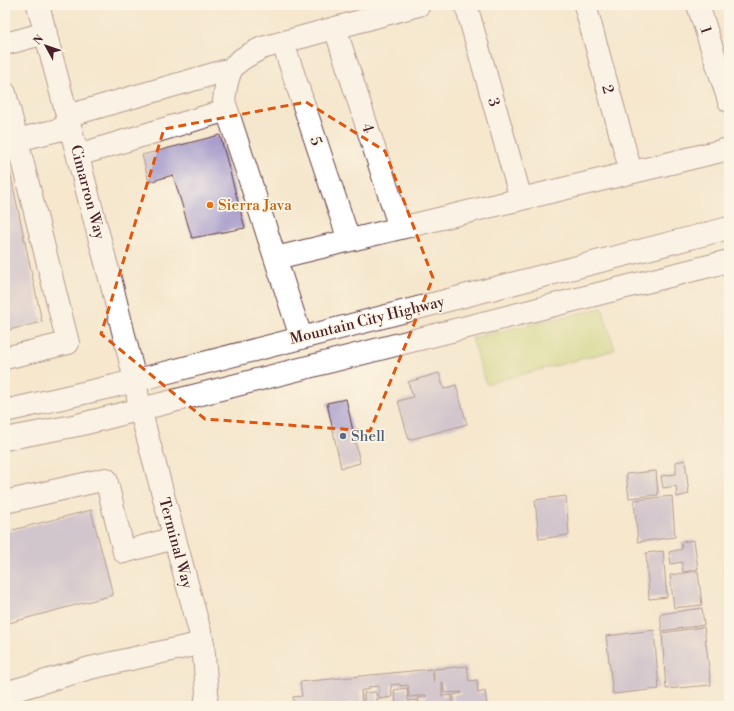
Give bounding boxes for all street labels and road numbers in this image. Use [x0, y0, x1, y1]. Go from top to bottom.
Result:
street label: 1 [695, 24, 716, 37]
street label: 2 [597, 83, 618, 96]
street label: 3 [483, 96, 504, 109]
street label: 4 [357, 121, 378, 135]
street label: 5 [305, 134, 326, 148]
street label: Cimarron Way [66, 143, 109, 242]
street label: Mountain City Highway [288, 292, 447, 349]
street label: Terminal Way [154, 496, 197, 591]

